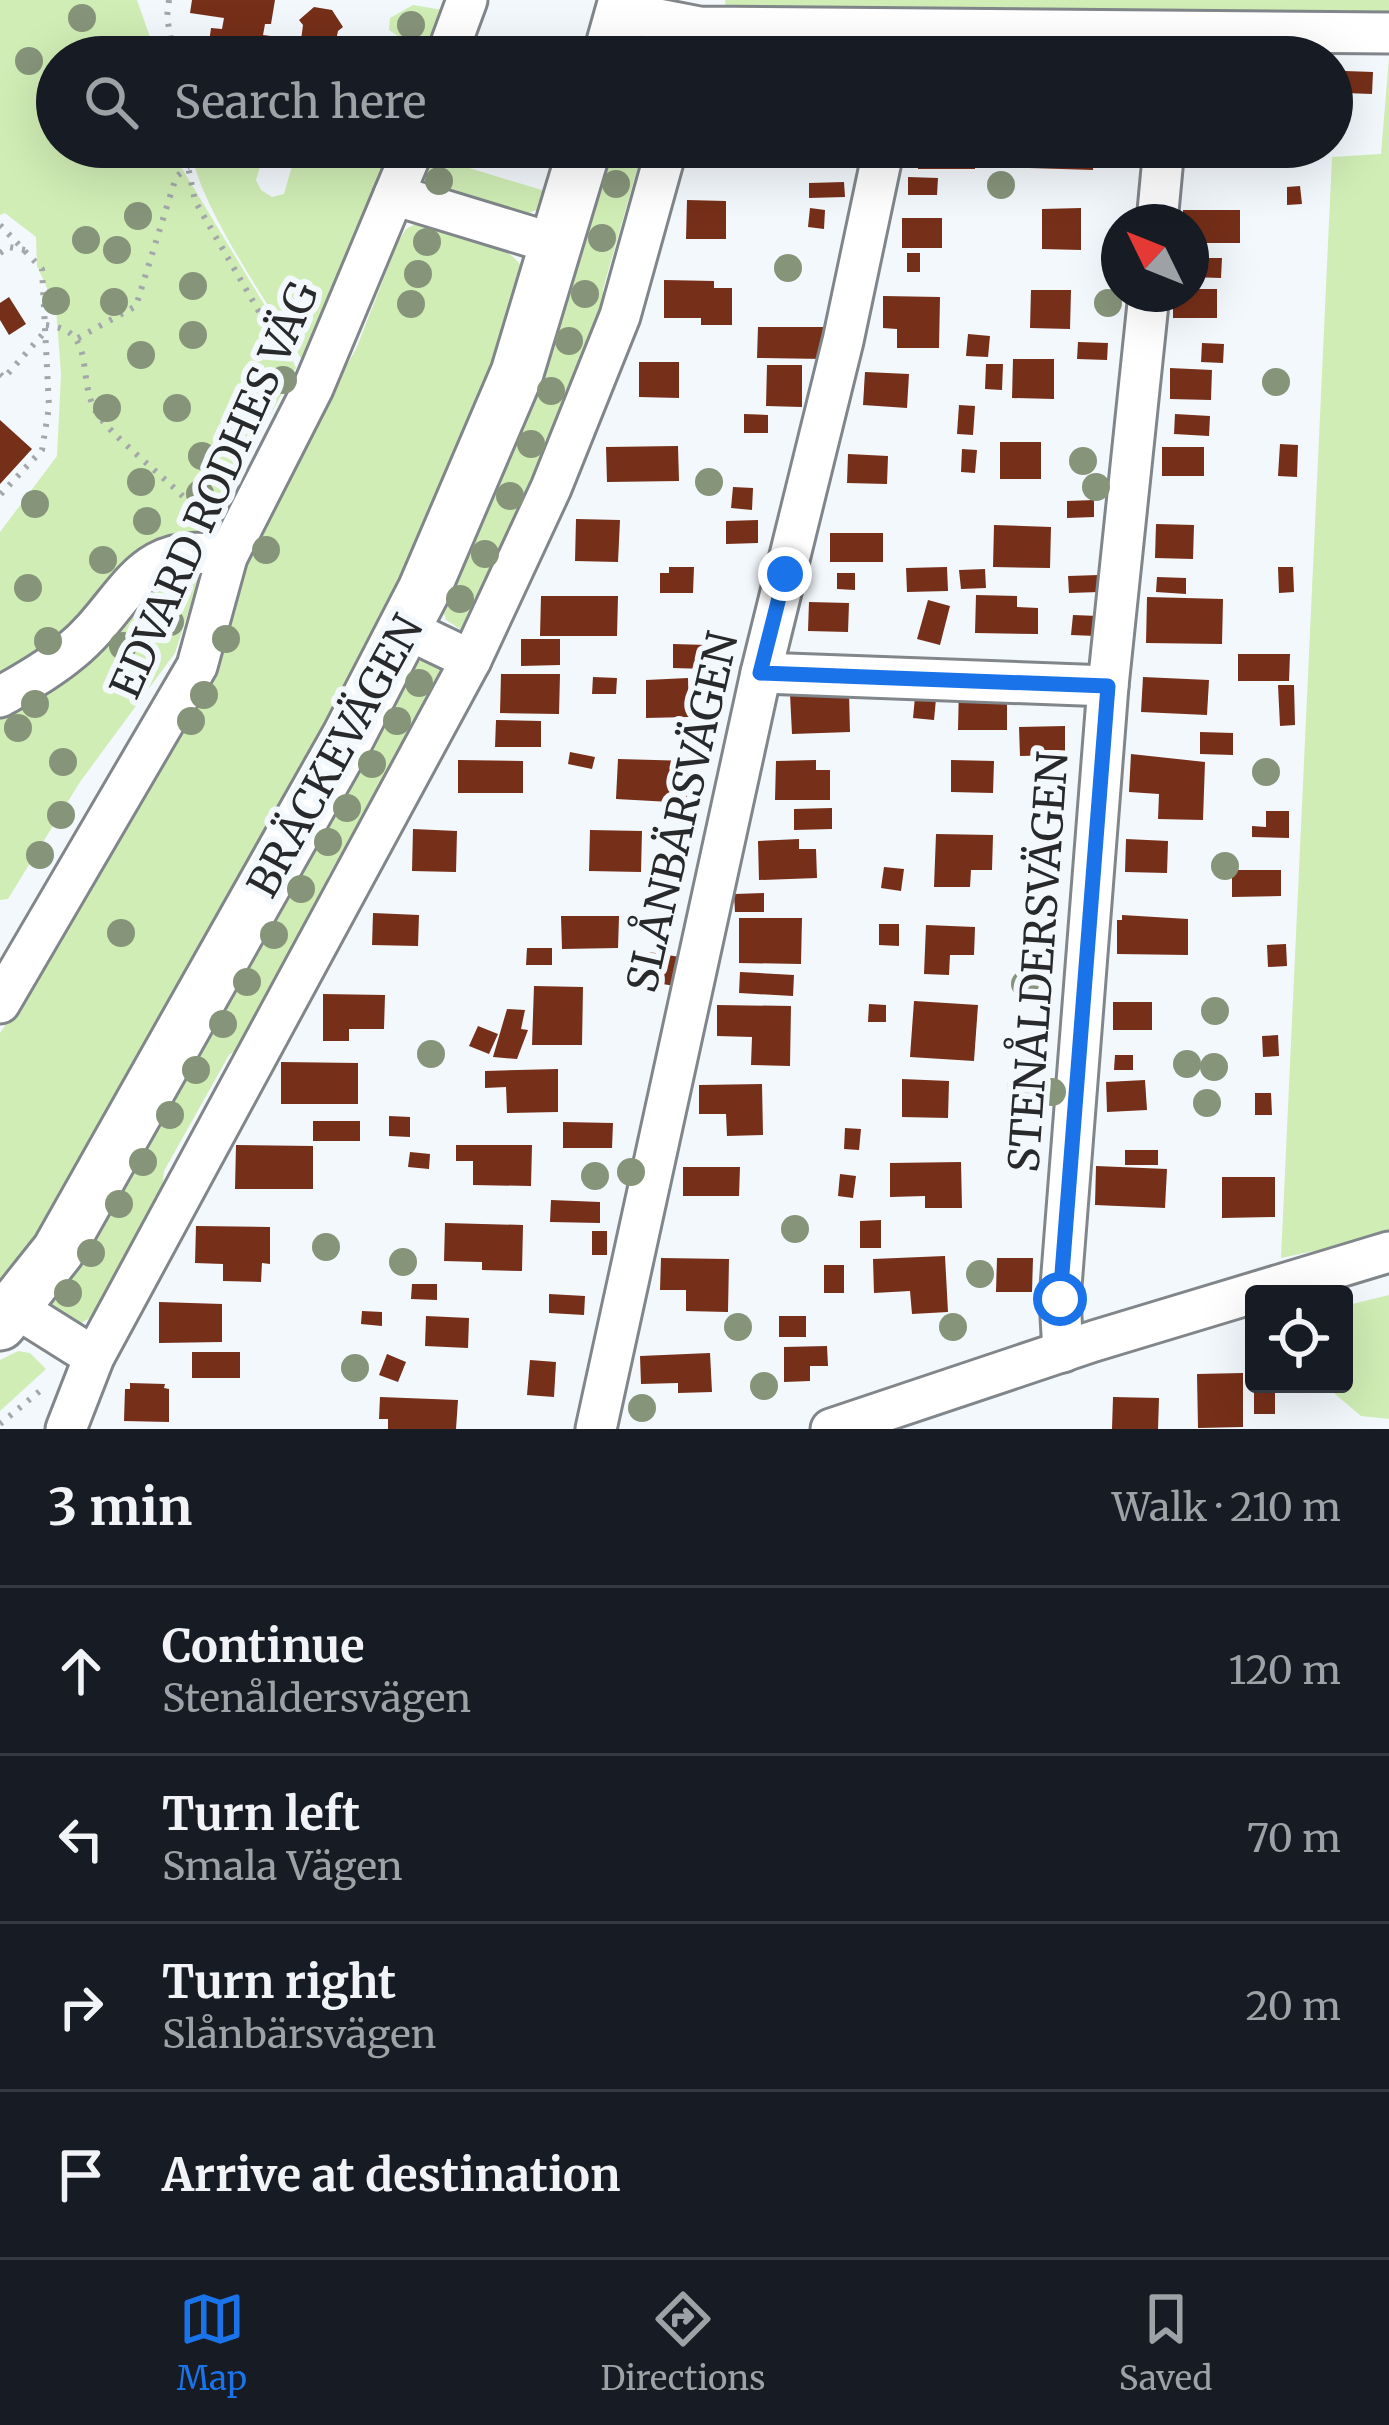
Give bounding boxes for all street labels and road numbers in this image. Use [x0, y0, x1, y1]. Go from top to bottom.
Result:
street label: EDVARD RODHES VÄG [99, 274, 329, 706]
street label: BRÄCKEVÄGEN [236, 606, 434, 906]
street label: SLÅNBÄRSVÄGEN [612, 626, 749, 997]
street label: STENÅLDERSVÄGEN [994, 750, 1079, 1174]

